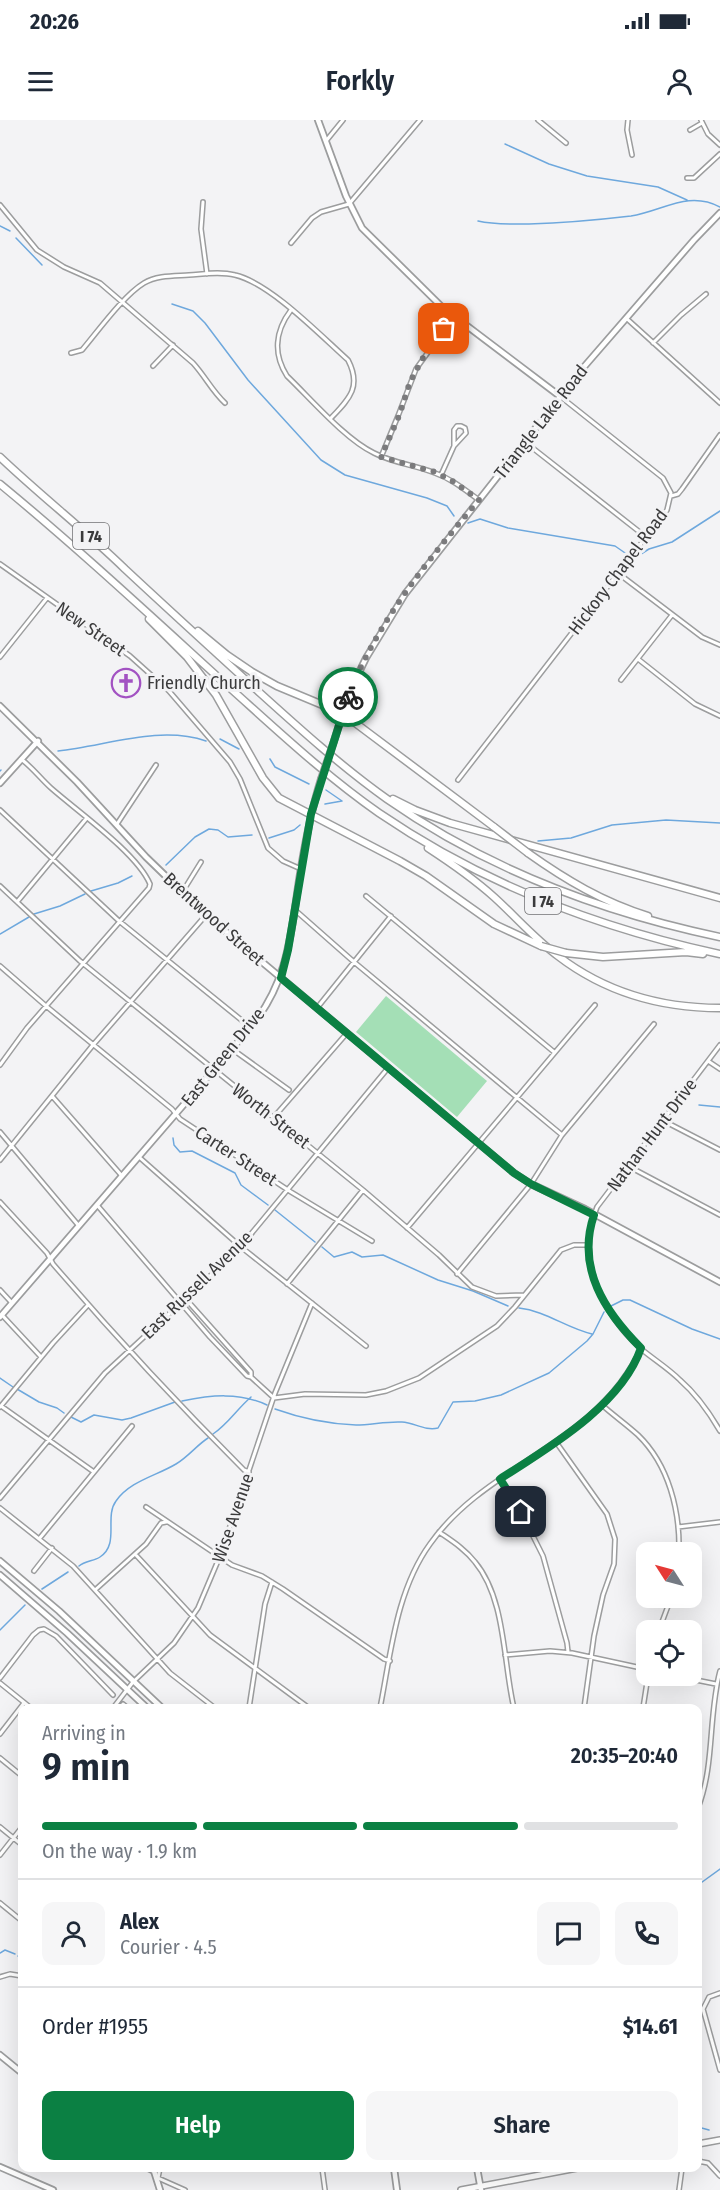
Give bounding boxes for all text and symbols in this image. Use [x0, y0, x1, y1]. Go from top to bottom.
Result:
text: 20:26 [30, 8, 79, 35]
icon: menu [24, 65, 57, 98]
text: Forkly [326, 65, 394, 97]
icon: person [663, 65, 696, 98]
pin [418, 303, 469, 354]
icon: bag [427, 312, 460, 345]
street label: Triangle Lake Road [490, 361, 592, 483]
street label: Hickory Chapel Road [564, 505, 672, 639]
road number: I 74 [73, 523, 109, 549]
street label: New Street [52, 597, 130, 661]
church icon: Friendly Church [110, 667, 142, 699]
courier [318, 667, 378, 727]
place label: Friendly Church [147, 672, 261, 694]
icon: bike [332, 681, 365, 714]
street label: Brentwood Street [159, 868, 269, 970]
road number: I 74 [525, 888, 561, 914]
street label: East Green Drive [177, 1003, 270, 1111]
street label: Nathan Hunt Drive [602, 1074, 702, 1196]
street label: Worth Street [228, 1079, 314, 1153]
street label: Carter Street [191, 1121, 281, 1191]
street label: East Russell Avenue [137, 1226, 257, 1344]
street label: Wise Avenue [207, 1470, 259, 1566]
pin [495, 1486, 546, 1537]
icon: home [504, 1495, 537, 1528]
north arrow [636, 1542, 702, 1608]
map controls [636, 1542, 702, 1686]
button: locate [636, 1620, 702, 1686]
text: Arriving in [42, 1721, 126, 1745]
text: 20:35–20:40 [571, 1742, 678, 1769]
text: 9 min [42, 1744, 131, 1790]
text: On the way · 1.9 km [42, 1839, 197, 1863]
button: person [42, 1902, 105, 1965]
button: chat [537, 1902, 600, 1965]
button: phone [615, 1902, 678, 1965]
text: Alex [120, 1908, 159, 1935]
text: Courier · 4.5 [120, 1935, 217, 1959]
text: Order #1955 [42, 2013, 148, 2040]
text: $14.61 [623, 2013, 678, 2040]
button: Help [42, 2091, 354, 2160]
button: Share [366, 2091, 678, 2160]

